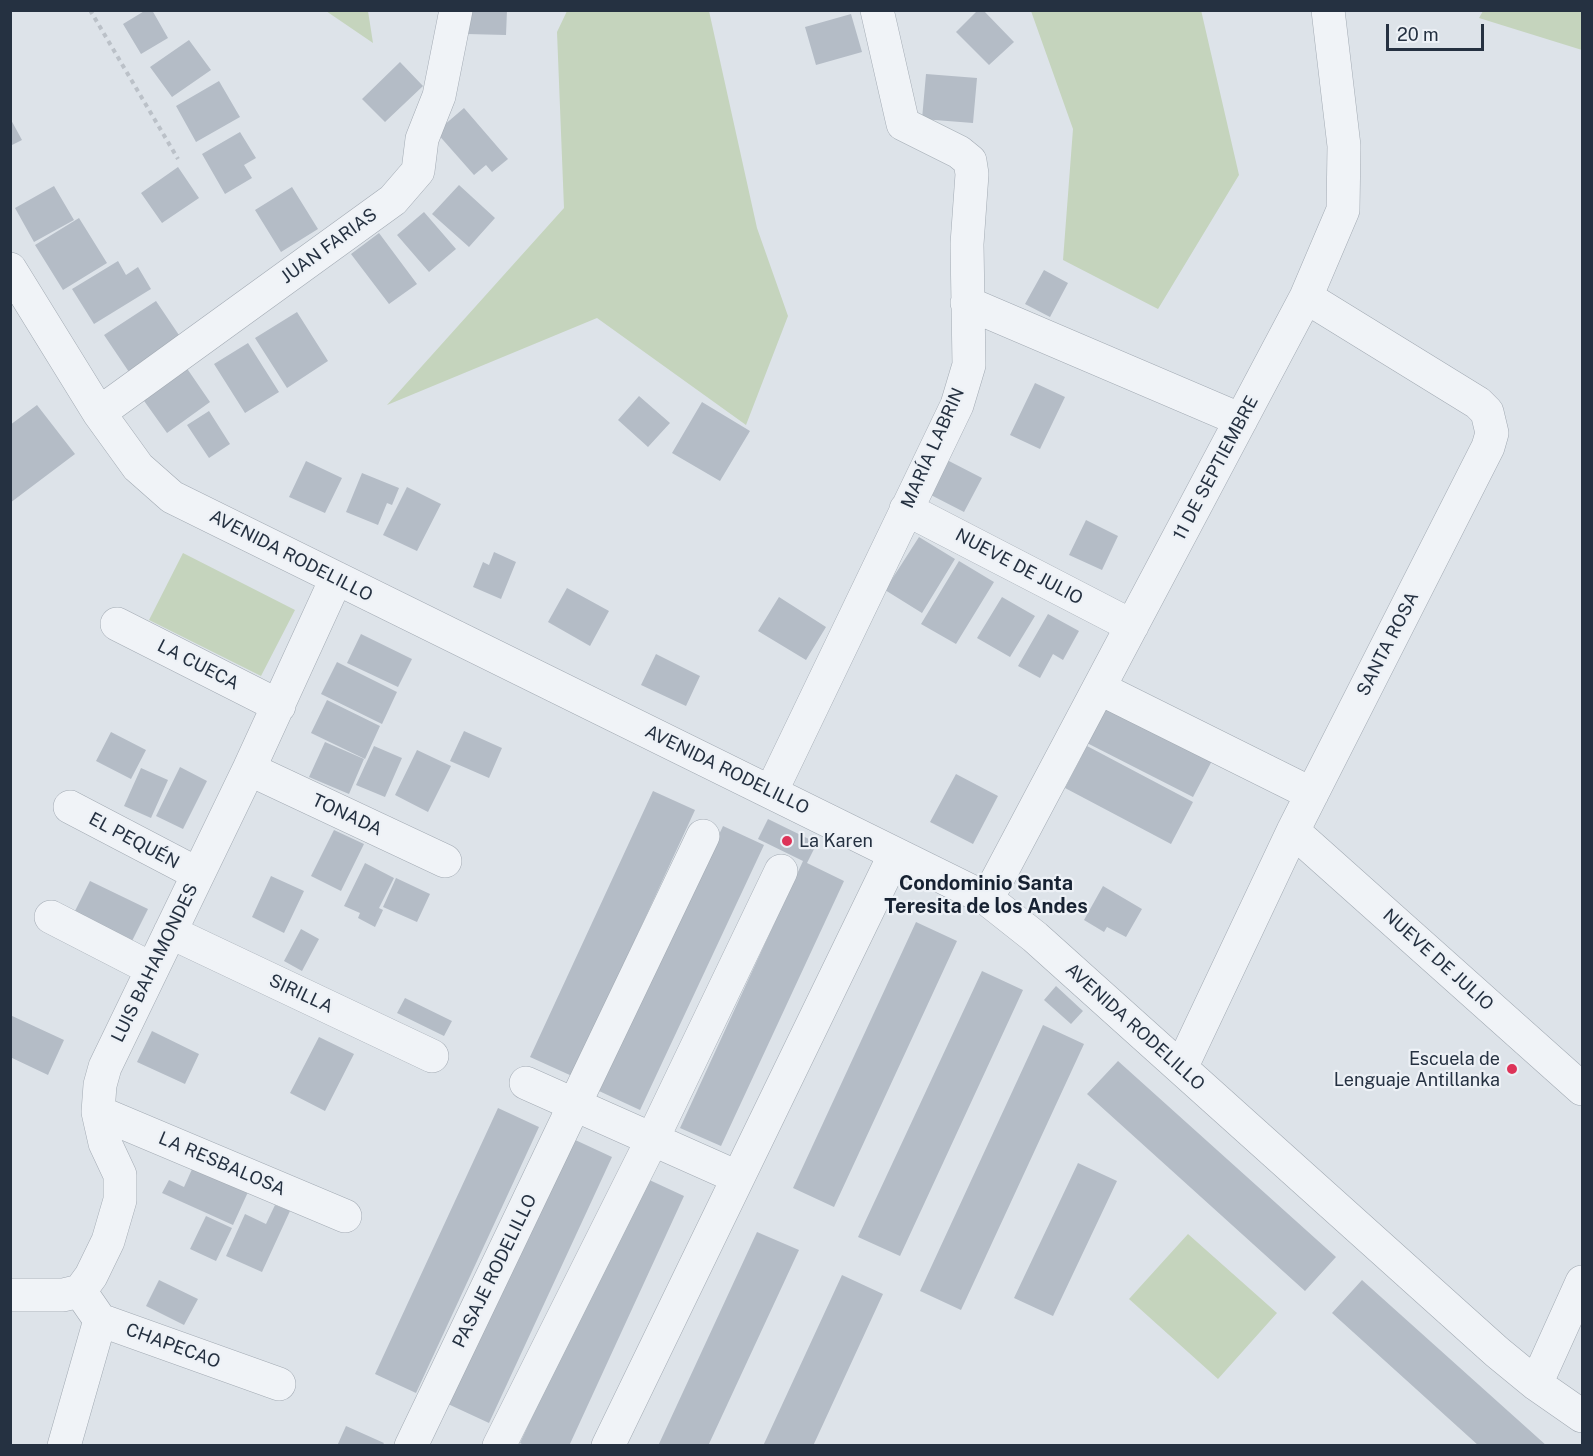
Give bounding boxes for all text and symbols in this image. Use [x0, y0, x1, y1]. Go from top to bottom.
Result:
scale bar [1389, 12, 1486, 50]
text: 20 m [1397, 24, 1439, 45]
street label: JUAN FARIAS [277, 204, 381, 288]
street label: MARÍA LABRIN [897, 384, 969, 512]
street label: 11 DE SEPTIEMBRE [1169, 392, 1263, 544]
street label: AVENIDA RODELILLO [206, 506, 376, 606]
street label: NUEVE DE JULIO [952, 524, 1086, 610]
street label: SANTA ROSA [1352, 588, 1424, 700]
street label: LA CUECA [153, 635, 243, 695]
street label: AVENIDA RODELILLO [641, 721, 813, 819]
street label: TONADA [309, 789, 385, 841]
street label: EL PEQUÉN [85, 808, 183, 874]
place label: La Karen [799, 830, 873, 852]
marker: La Karen [780, 834, 794, 848]
district label: Condominio Santa Teresita de los Andes [884, 872, 1088, 919]
street label: LUIS BAHAMONDES [107, 880, 203, 1046]
street label: NUEVE DE JULIO [1378, 905, 1498, 1015]
street label: AVENIDA RODELILLO [1061, 959, 1209, 1095]
street label: SIRILLA [266, 970, 336, 1018]
place label: Escuela de Lenguaje Antillanka [1334, 1048, 1500, 1090]
marker: Escuela de Lenguaje Antillanka [1505, 1062, 1519, 1076]
street label: LA RESBALOSA [155, 1128, 289, 1200]
street label: PASAJE RODELILLO [448, 1191, 542, 1351]
street label: CHAPECAO [123, 1319, 223, 1373]

